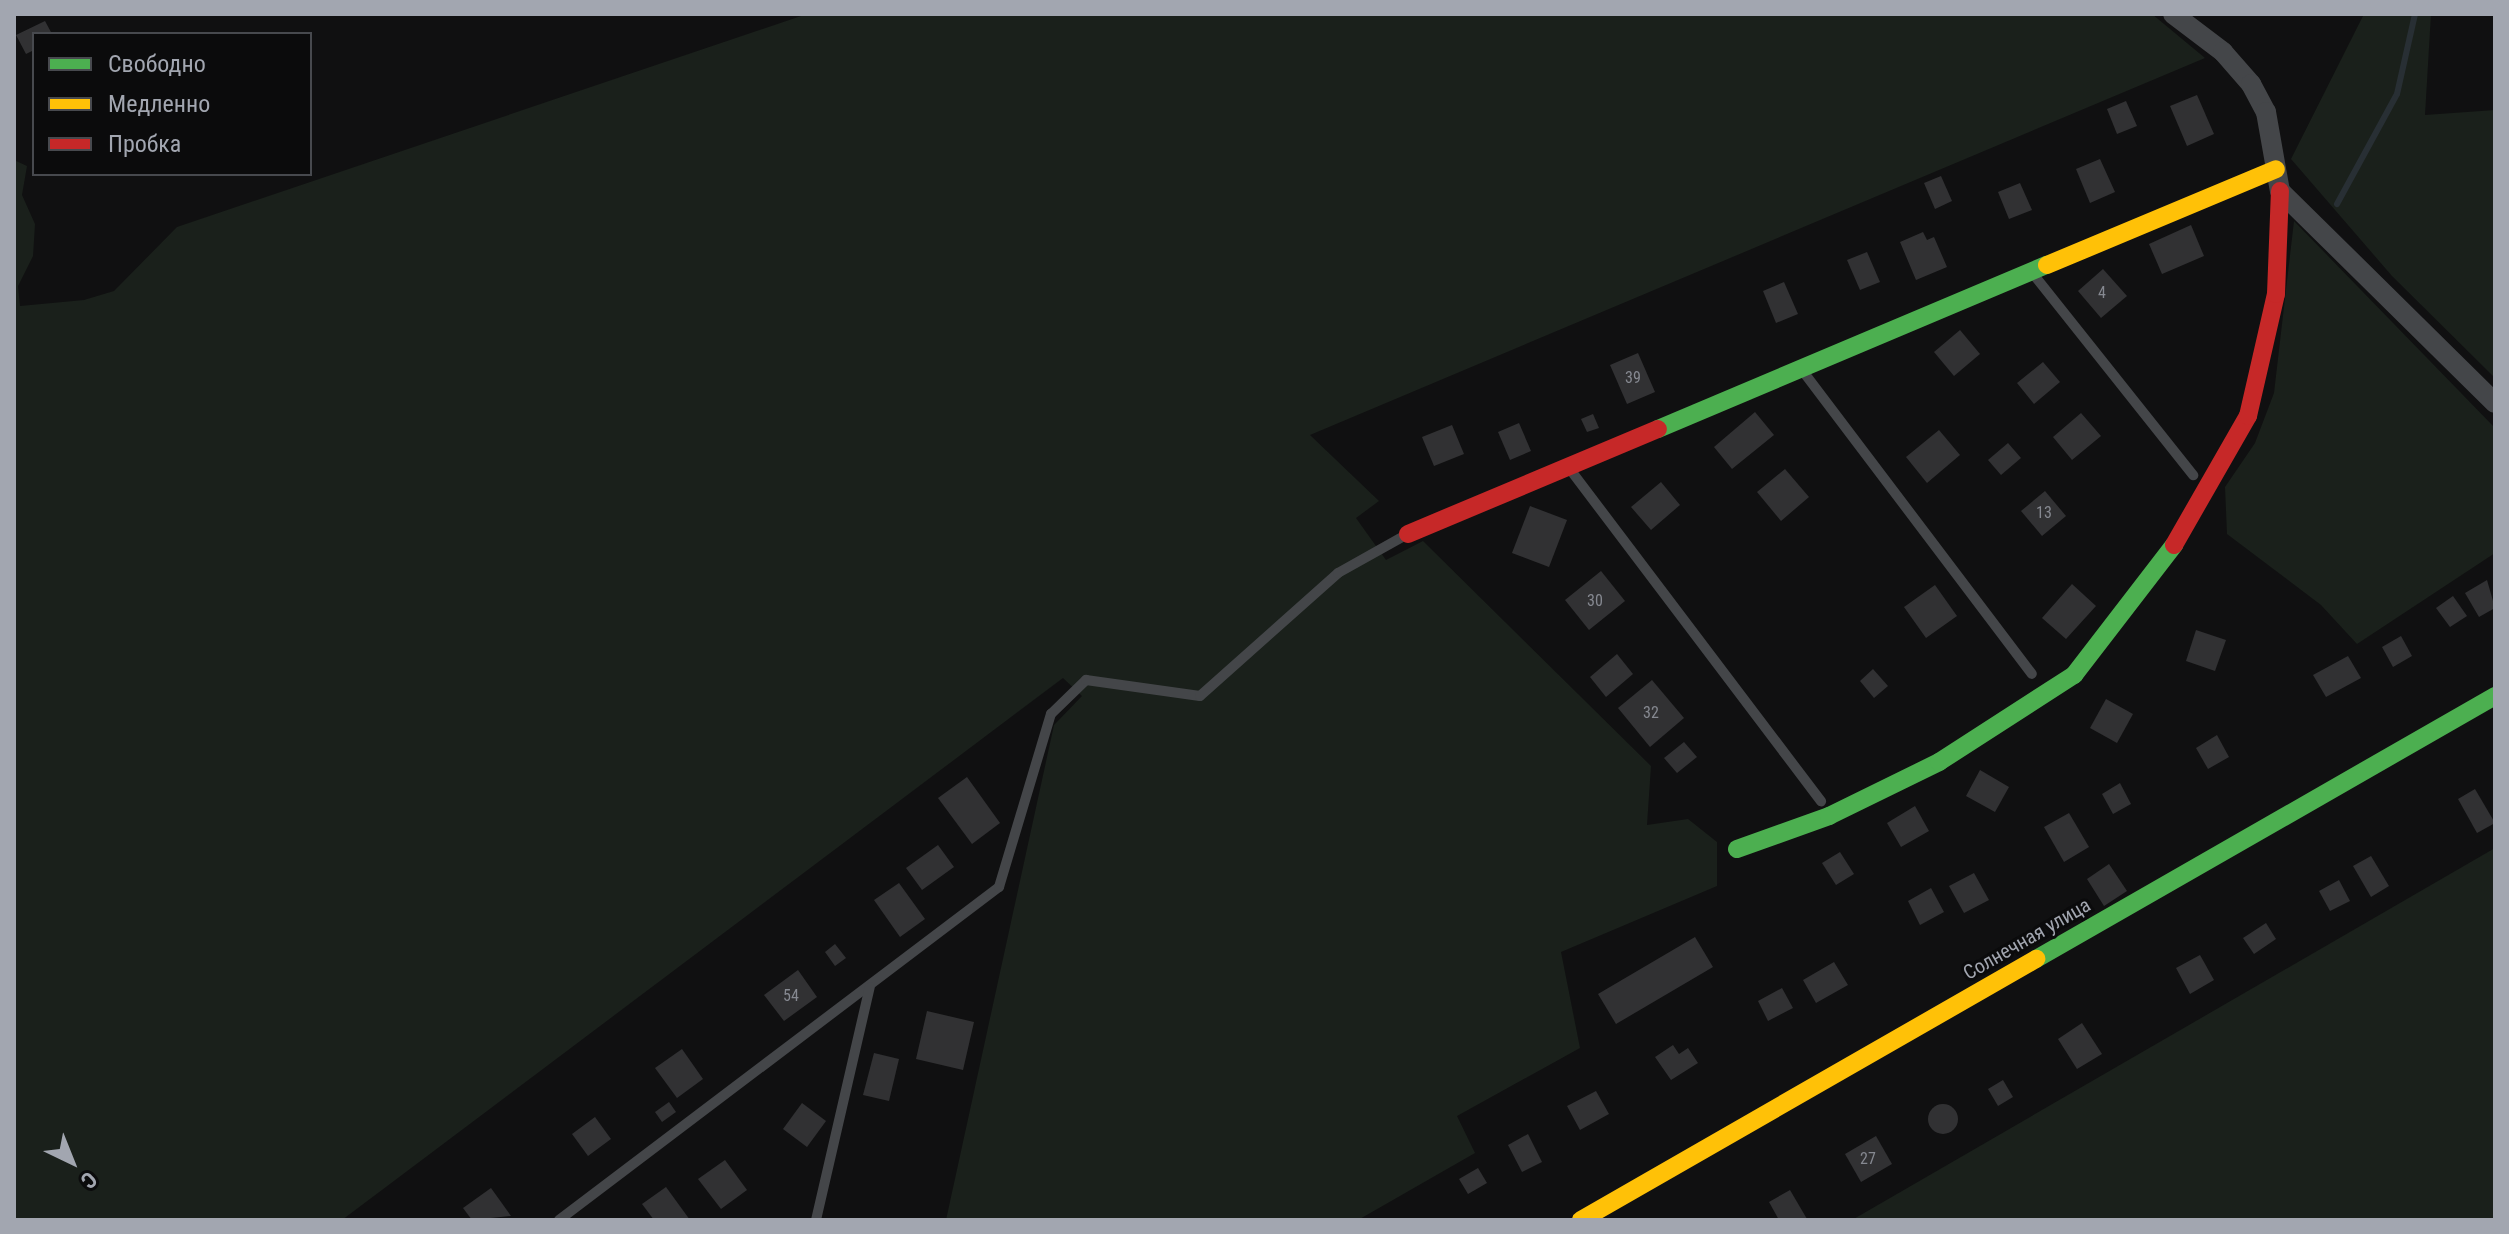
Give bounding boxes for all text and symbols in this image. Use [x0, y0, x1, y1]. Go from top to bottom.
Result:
legend [32, 32, 312, 176]
text: Свободно [108, 50, 206, 78]
text: Медленно [108, 90, 210, 118]
text: Пробка [108, 130, 181, 158]
house number: 4 [2098, 283, 2106, 303]
house number: 39 [1625, 368, 1641, 388]
house number: 13 [2036, 503, 2052, 523]
house number: 30 [1587, 591, 1603, 611]
house number: 32 [1643, 703, 1659, 723]
street label: Солнечная улица [1959, 893, 2095, 985]
house number: 54 [783, 986, 799, 1006]
north arrow [32, 1122, 112, 1202]
house number: 27 [1860, 1149, 1876, 1169]
text: С [76, 1166, 102, 1193]

